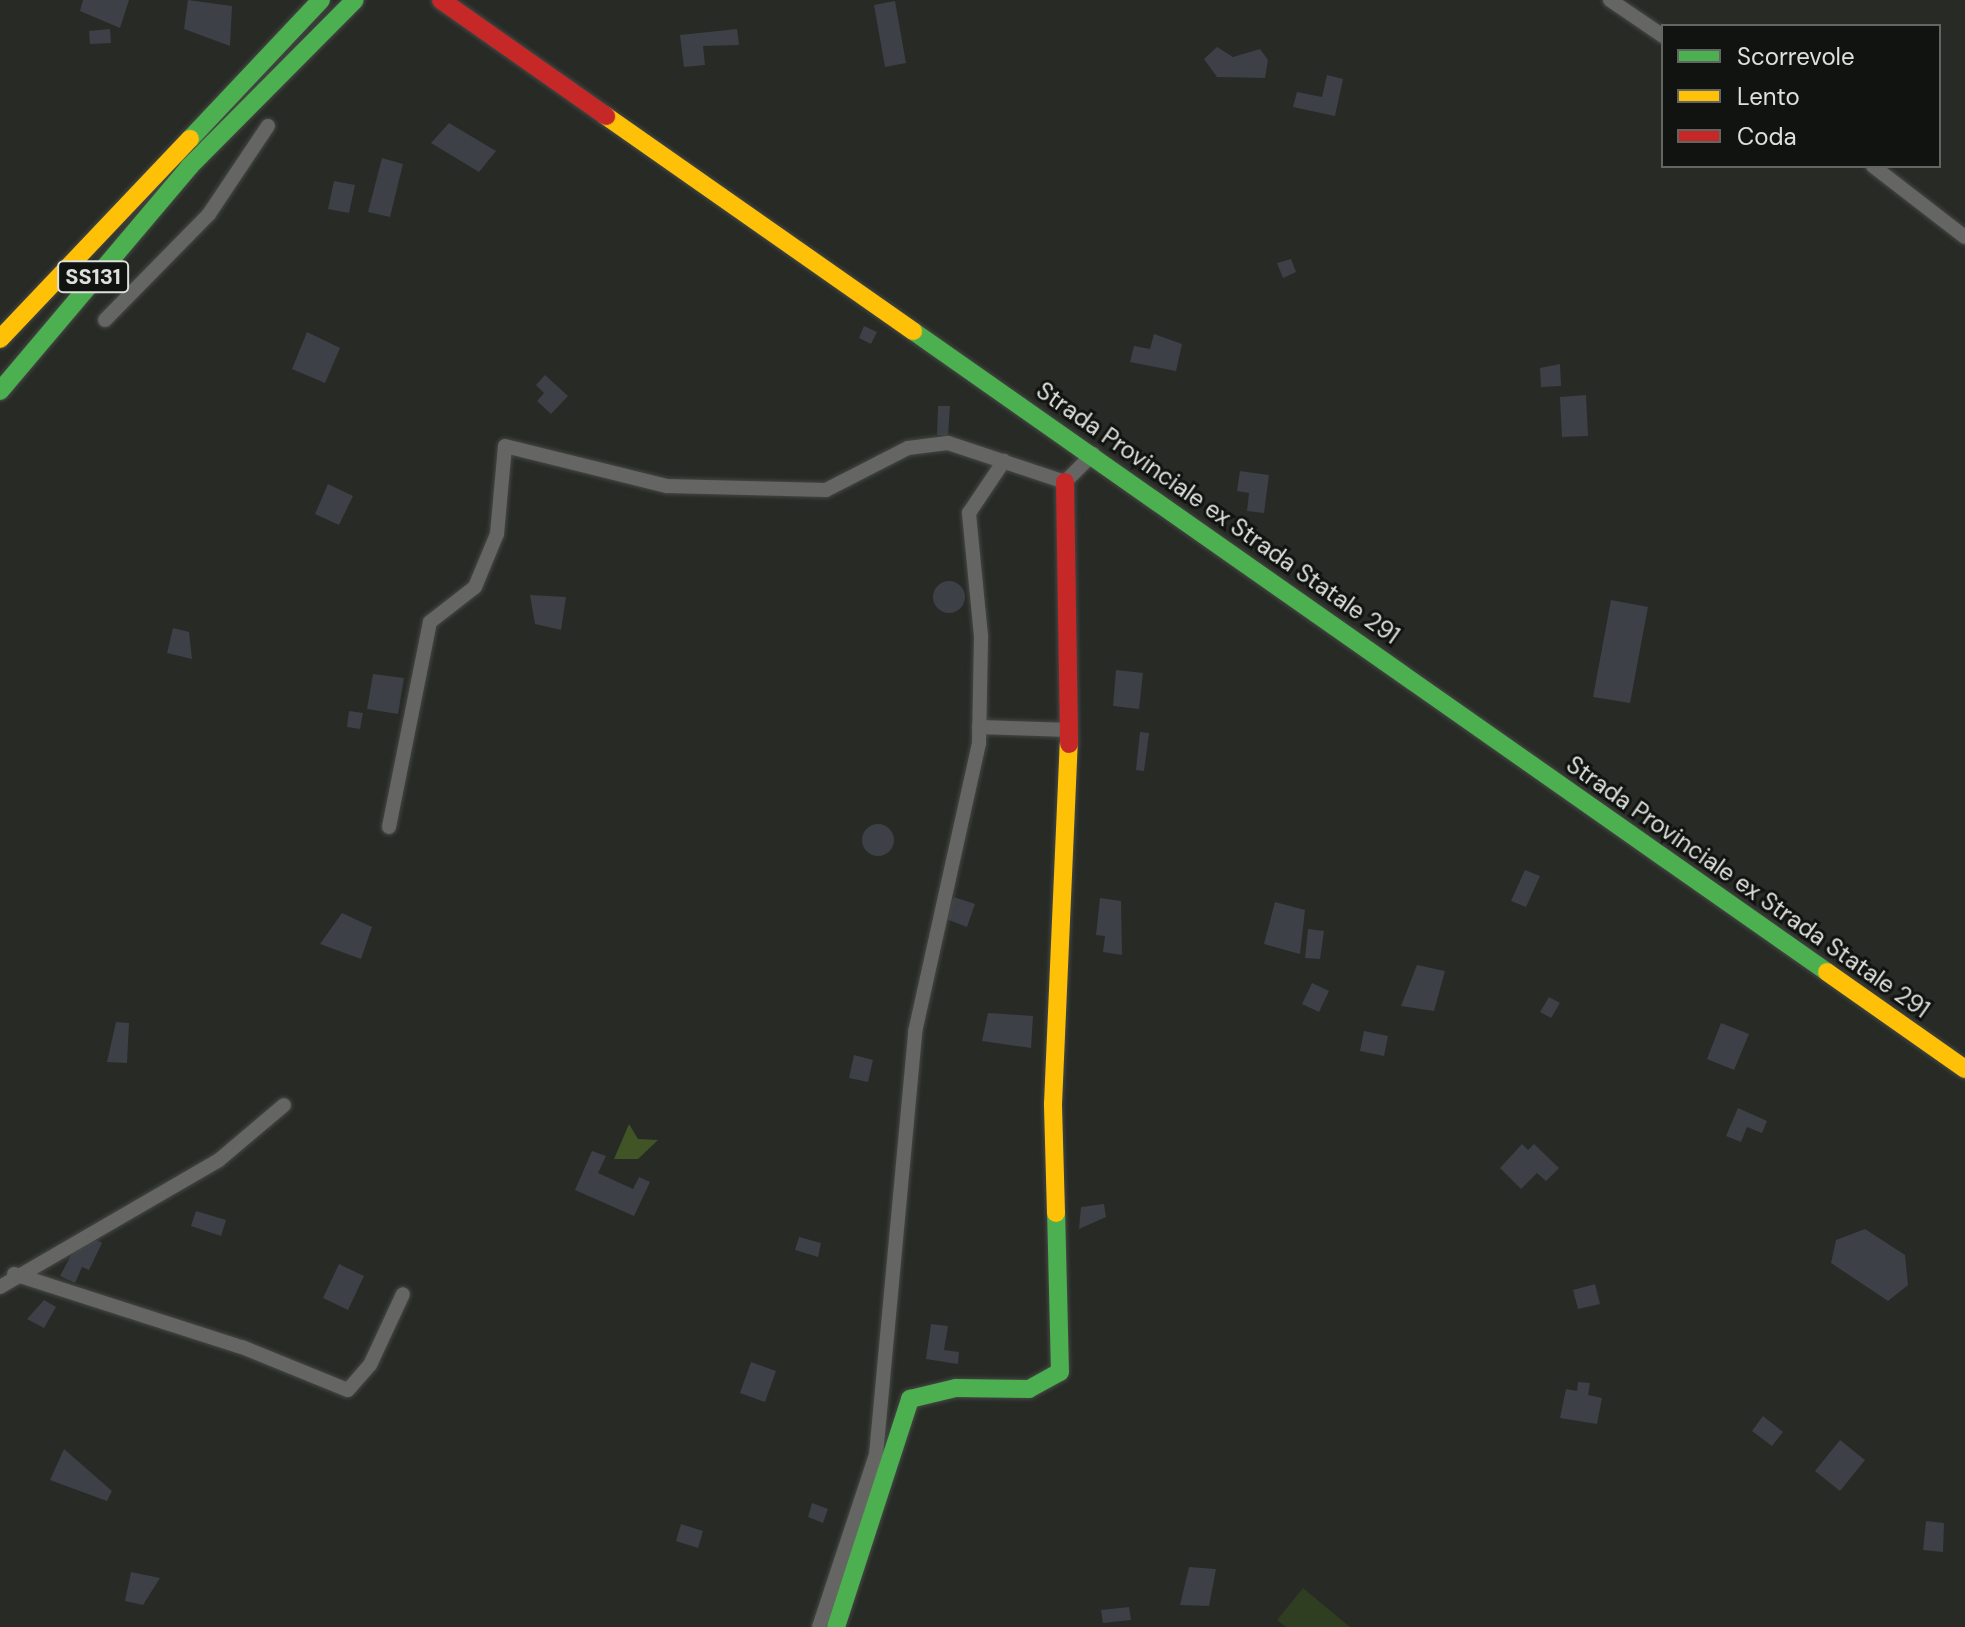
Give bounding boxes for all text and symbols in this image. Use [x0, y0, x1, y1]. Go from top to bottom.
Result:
legend [1661, 24, 1941, 168]
text: Scorrevole [1737, 41, 1855, 72]
text: Lento [1737, 81, 1800, 112]
text: Coda [1737, 121, 1797, 152]
road number: SS131 [57, 259, 129, 295]
street label: Strada Provinciale ex Strada Statale 291 [1031, 376, 1405, 650]
street label: Strada Provinciale ex Strada Statale 291 [1561, 750, 1935, 1024]

